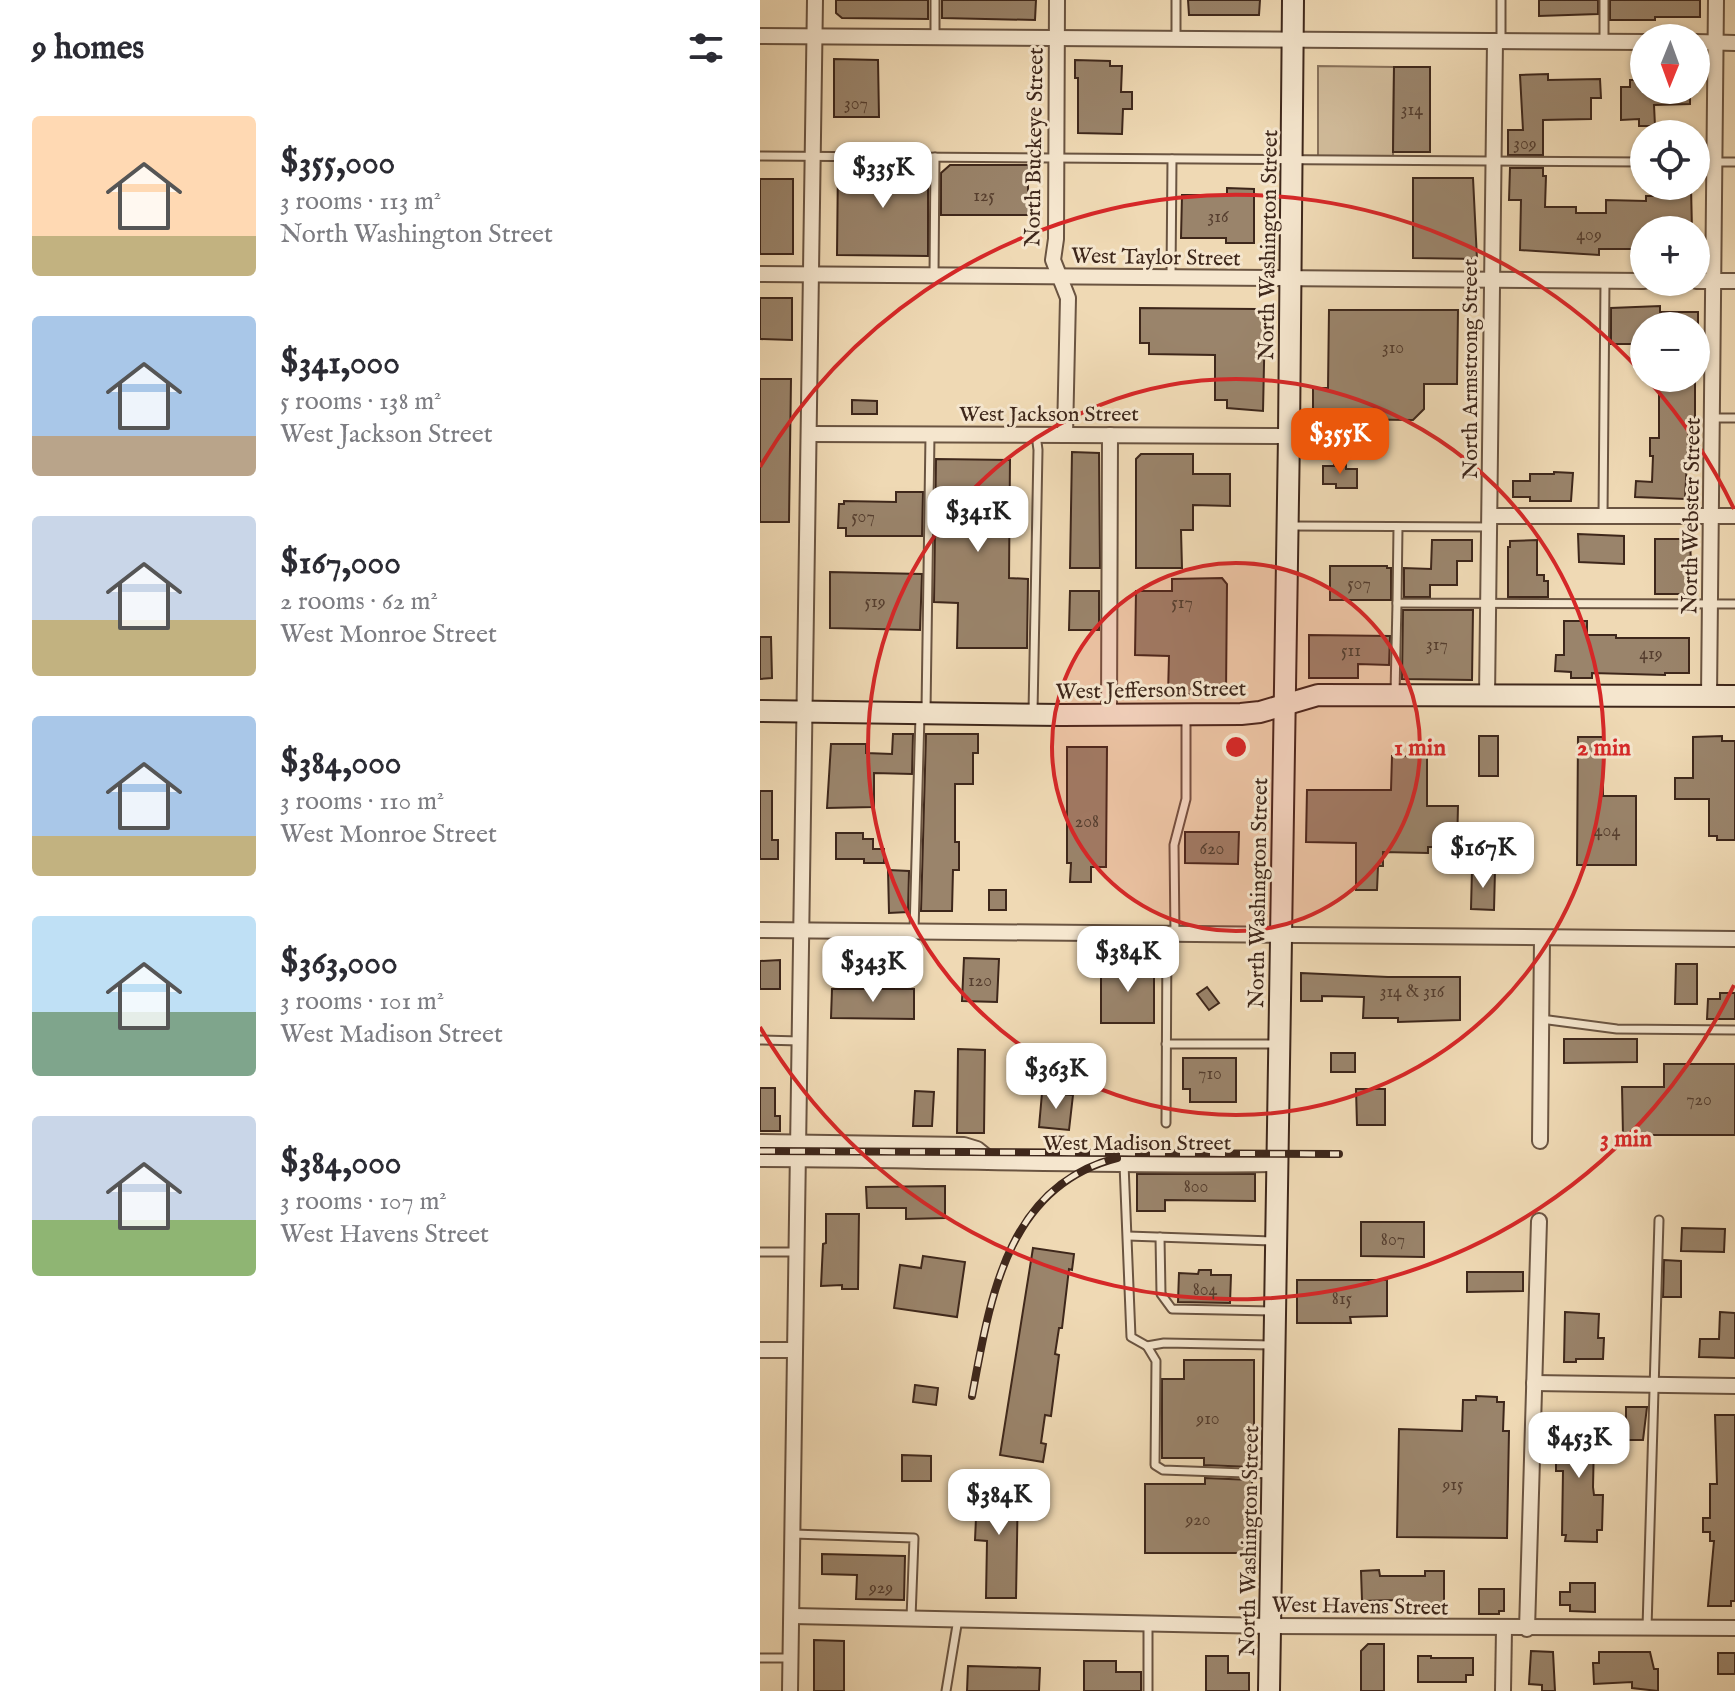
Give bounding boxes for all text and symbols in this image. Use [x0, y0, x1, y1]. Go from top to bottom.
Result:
north arrow [1630, 24, 1710, 104]
map controls [1630, 24, 1710, 392]
icon: filters [684, 26, 728, 70]
text: 9 homes [32, 27, 144, 70]
street label: North Buckeye Street [1019, 47, 1051, 247]
house number: 307 [844, 93, 868, 116]
house number: 314 [1401, 99, 1423, 122]
button: locate [1630, 120, 1710, 200]
street label: North Washington Street [1253, 129, 1285, 361]
house number: 309 [1513, 133, 1537, 156]
text: $355,000 [280, 142, 395, 185]
pin: $335K [827, 142, 939, 210]
icon: home [96, 148, 192, 244]
text: $335K [852, 151, 914, 184]
text: 3 rooms · 113 m² [280, 185, 441, 218]
house number: 125 [973, 185, 995, 208]
house number: 316 [1207, 206, 1229, 229]
button: + [1630, 216, 1710, 296]
text: North Washington Street [280, 218, 553, 251]
house number: 409 [1576, 224, 1602, 247]
street label: West Taylor Street [1071, 243, 1241, 273]
street label: North Armstrong Street [1457, 258, 1485, 479]
button: − [1630, 312, 1710, 392]
house number: 310 [1382, 337, 1404, 360]
text: $341,000 [280, 342, 400, 385]
icon: home [96, 348, 192, 444]
text: 5 rooms · 138 m² [280, 385, 442, 418]
street label: West Jackson Street [959, 401, 1139, 429]
pin: $355K [1284, 408, 1396, 476]
text: $355K [1309, 417, 1371, 450]
street label: North Webster Street [1676, 417, 1708, 615]
text: West Jackson Street [280, 418, 493, 451]
pin: $341K [922, 486, 1034, 554]
text: $341K [945, 495, 1011, 528]
house number: 507 [851, 506, 875, 529]
text: $167,000 [280, 542, 401, 585]
icon: home [96, 548, 192, 644]
house number: 507 [1347, 573, 1371, 596]
text: 2 rooms · 62 m² [280, 585, 438, 618]
house number: 519 [864, 591, 886, 614]
house number: 517 [1171, 592, 1193, 615]
text: West Monroe Street [280, 618, 497, 651]
house number: 317 [1426, 634, 1448, 657]
house number: 511 [1341, 640, 1361, 663]
house number: 419 [1639, 643, 1663, 666]
street label: West Jefferson Street [1056, 675, 1247, 707]
centre of rings [1222, 733, 1250, 761]
text: 1 min [1394, 733, 1446, 764]
text: 2 min [1577, 733, 1631, 764]
text: $384,000 [280, 742, 402, 785]
icon: home [96, 748, 192, 844]
street label: North Washington Street [1243, 777, 1275, 1009]
text: 3 rooms · 110 m² [280, 785, 444, 818]
house number: 208 [1075, 811, 1099, 834]
text: West Monroe Street [280, 818, 497, 851]
house number: 404 [1594, 820, 1620, 843]
pin: $167K [1427, 822, 1539, 890]
text: $167K [1450, 831, 1516, 864]
house number: 620 [1200, 838, 1224, 861]
pin: $384K [1072, 926, 1184, 994]
text: $384K [1095, 935, 1161, 968]
pin: $343K [817, 936, 929, 1004]
text: $363,000 [280, 942, 398, 985]
text: $343K [840, 945, 906, 978]
icon: home [96, 948, 192, 1044]
house number: 120 [968, 970, 992, 993]
house number: 314 & 316 [1380, 981, 1445, 1004]
text: 3 rooms · 101 m² [280, 985, 444, 1018]
text: West Madison Street [280, 1018, 503, 1051]
pin: $363K [1000, 1043, 1112, 1111]
text: $363K [1024, 1052, 1088, 1085]
house number: 710 [1198, 1063, 1222, 1086]
house number: 720 [1686, 1089, 1712, 1112]
text: 3 min [1600, 1124, 1652, 1155]
street label: West Madison Street [1043, 1130, 1232, 1158]
text: $384,000 [280, 1142, 402, 1185]
icon: home [96, 1148, 192, 1244]
house number: 800 [1184, 1176, 1208, 1199]
text: 3 rooms · 107 m² [280, 1185, 447, 1218]
text: West Havens Street [280, 1218, 489, 1251]
house number: 807 [1381, 1229, 1405, 1252]
house number: 804 [1193, 1279, 1218, 1302]
house number: 815 [1332, 1288, 1353, 1311]
house number: 910 [1195, 1408, 1220, 1431]
pin: $453K [1523, 1412, 1635, 1480]
text: $453K [1547, 1421, 1611, 1454]
street label: North Washington Street [1234, 1425, 1266, 1657]
pin: $384K [943, 1469, 1055, 1537]
house number: 915 [1441, 1474, 1464, 1497]
text: $384K [966, 1478, 1032, 1511]
house number: 920 [1184, 1509, 1211, 1532]
house number: 929 [868, 1577, 893, 1600]
street label: West Havens Street [1271, 1591, 1449, 1623]

